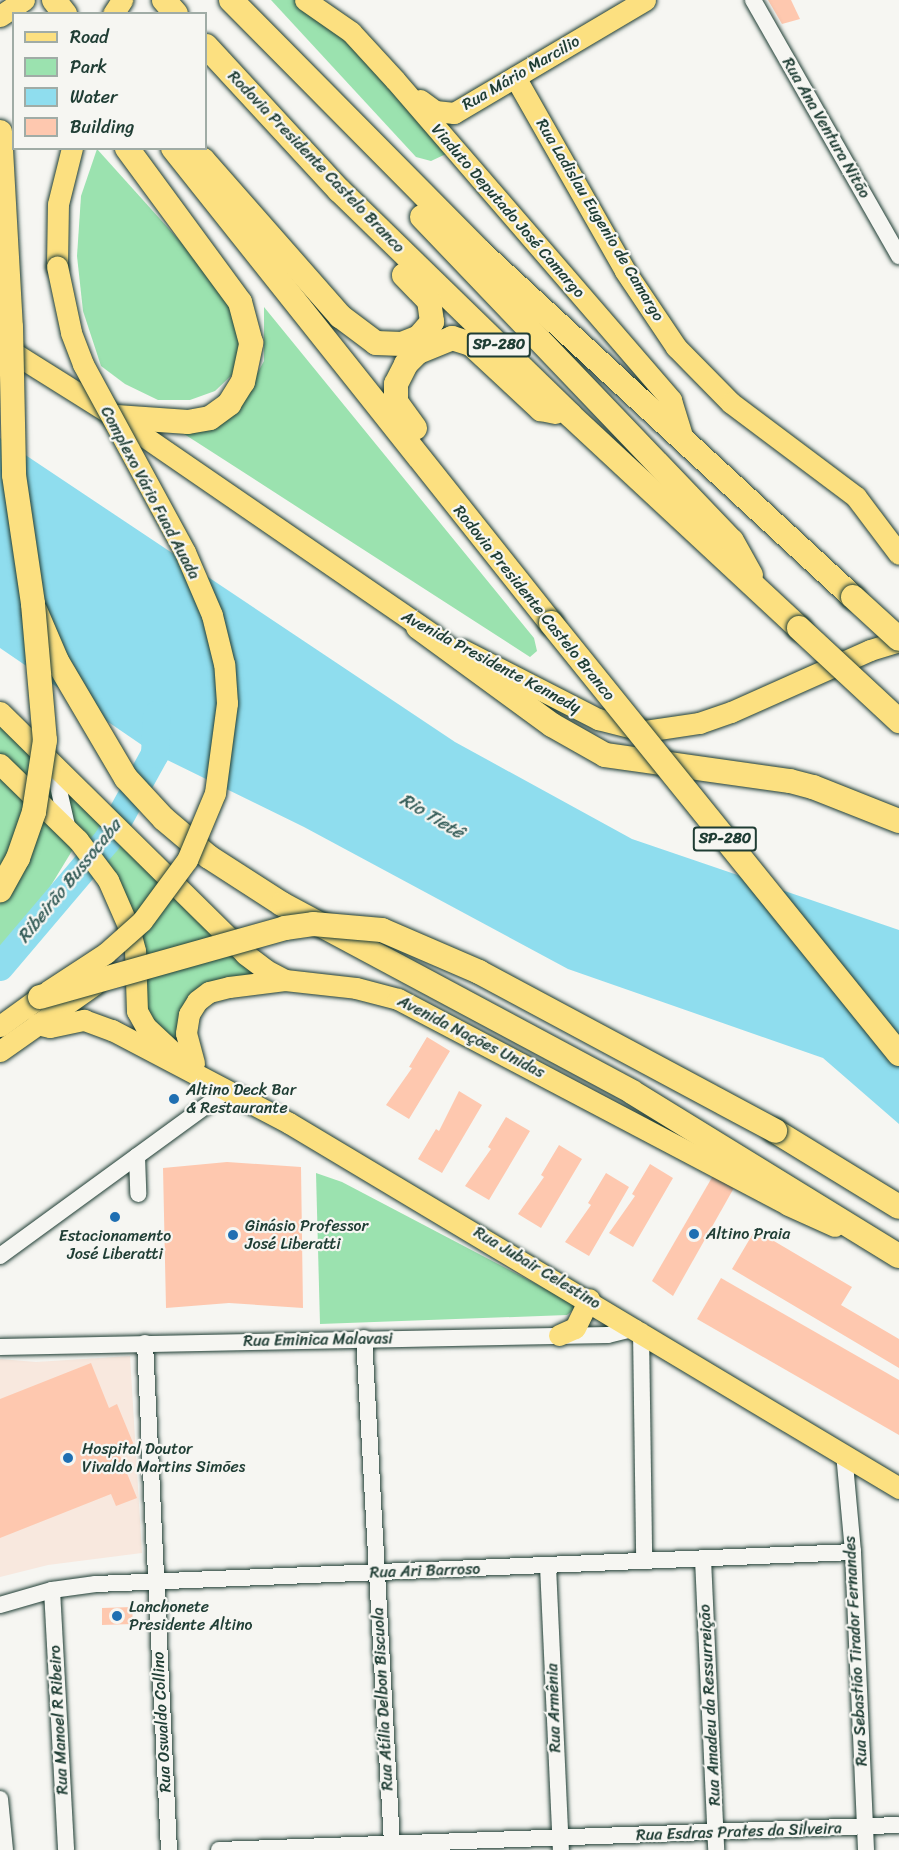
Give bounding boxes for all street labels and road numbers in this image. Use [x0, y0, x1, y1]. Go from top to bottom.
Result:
street label: Rua Mário Marcilio [459, 32, 583, 114]
street label: Rua Ana Ventura Nitão [778, 54, 874, 202]
street label: Rodovia Presidente Castelo Branco [224, 67, 408, 257]
street label: Rua Ladislau Eugenio de Camargo [532, 116, 668, 324]
street label: Viaduto Deputado José Camargo [427, 120, 589, 302]
road number: SP-280 [466, 333, 532, 357]
street label: Complexo Vário Fuad Auada [96, 403, 204, 583]
street label: Rodovia Presidente Castelo Branco [449, 502, 619, 704]
street label: Avenida Presidente Kennedy [398, 606, 584, 718]
road number: SP-280 [692, 827, 758, 851]
street label: Avenida Nações Unidas [395, 992, 547, 1082]
street label: Rua Jubair Celestino [470, 1223, 604, 1313]
street label: Rua Eminica Malavasi [243, 1329, 393, 1351]
street label: Rua Sebastião Tirador Fernandes [840, 1535, 872, 1767]
street label: Rua Ari Barroso [370, 1559, 480, 1583]
street label: Rua Amadeu da Ressurreição [695, 1604, 725, 1806]
street label: Rua Atília Delbon Biscuola [369, 1606, 397, 1792]
street label: Rua Manoel R Ribeiro [46, 1645, 72, 1795]
street label: Rua Oswaldo Collino [149, 1651, 175, 1793]
street label: Rua Armênia [543, 1663, 565, 1753]
street label: Rua Esdras Prates da Silveira [636, 1819, 842, 1845]

